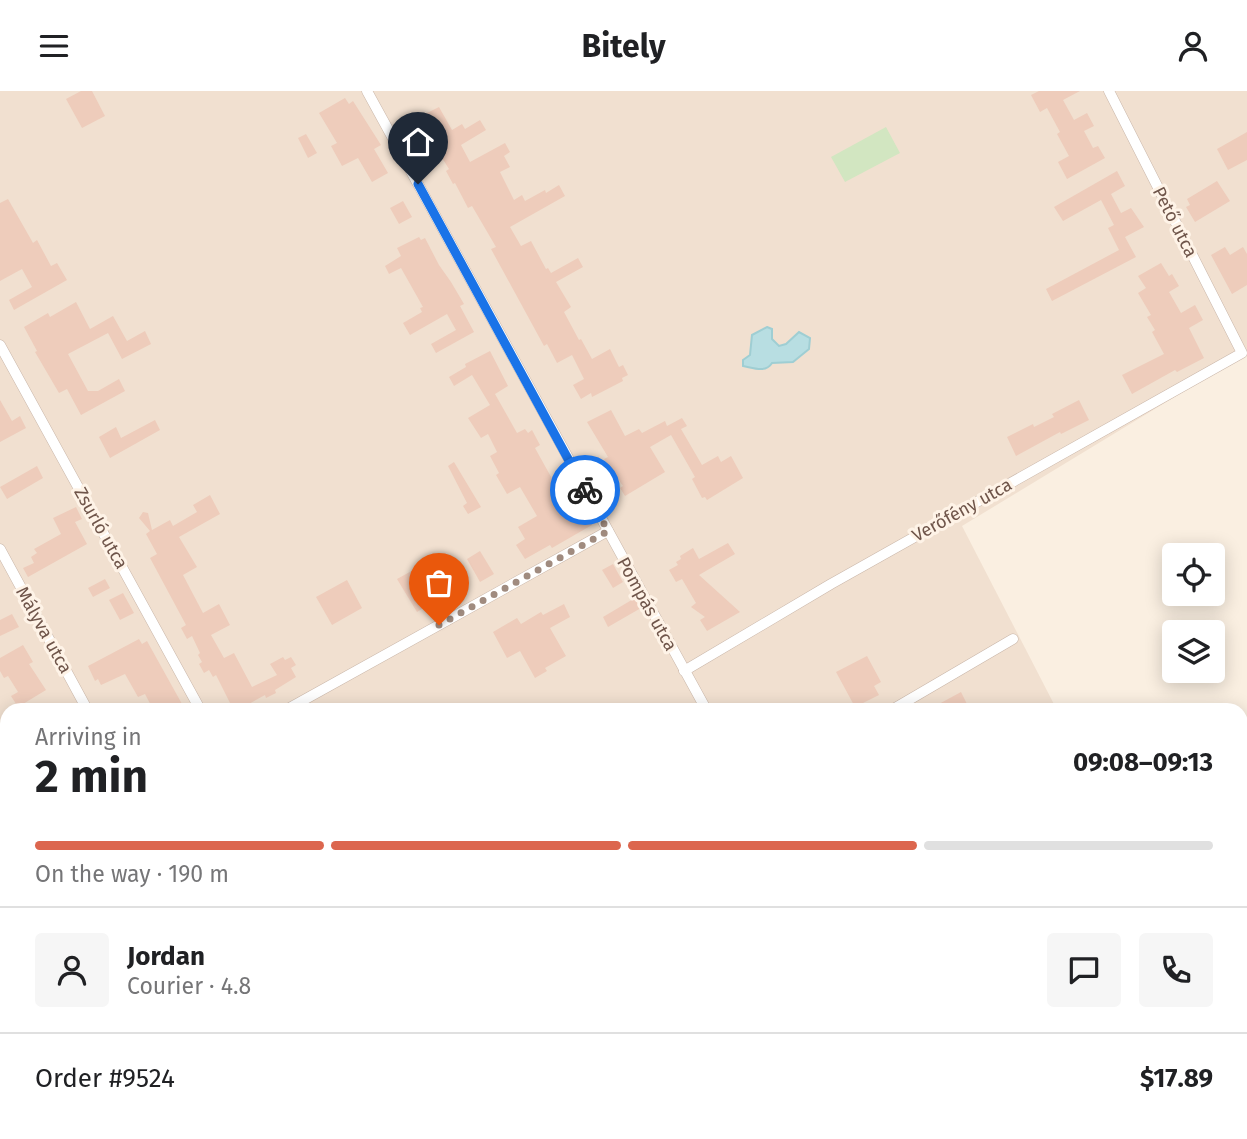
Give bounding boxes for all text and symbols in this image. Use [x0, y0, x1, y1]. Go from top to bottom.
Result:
icon: menu [35, 27, 73, 65]
text: Bitely [582, 27, 665, 65]
icon: person [1174, 27, 1212, 65]
pin [388, 112, 448, 184]
icon: home [399, 123, 437, 161]
street label: Pető utca [1148, 183, 1202, 261]
courier [550, 455, 620, 525]
icon: bike [566, 471, 604, 509]
street label: Verőfény utca [908, 473, 1016, 547]
street label: Zsurló utca [69, 483, 133, 573]
map controls [1162, 543, 1225, 683]
button: locate [1162, 543, 1225, 606]
pin [409, 553, 469, 625]
street label: Pompás utca [612, 553, 682, 655]
icon: bag [420, 564, 458, 602]
street label: Mályva utca [11, 583, 77, 677]
button: layers [1162, 620, 1225, 683]
text: Arriving in [35, 723, 142, 751]
text: 09:08–09:13 [1073, 747, 1213, 778]
text: 2 min [35, 749, 148, 804]
text: On the way · 190 m [35, 860, 229, 888]
button: person [35, 933, 109, 1007]
button: chat [1047, 933, 1121, 1007]
button: phone [1139, 933, 1213, 1007]
text: Jordan [127, 941, 205, 972]
text: Courier · 4.8 [127, 972, 251, 1000]
text: Order #9524 [35, 1063, 175, 1094]
text: $17.89 [1140, 1063, 1213, 1094]

